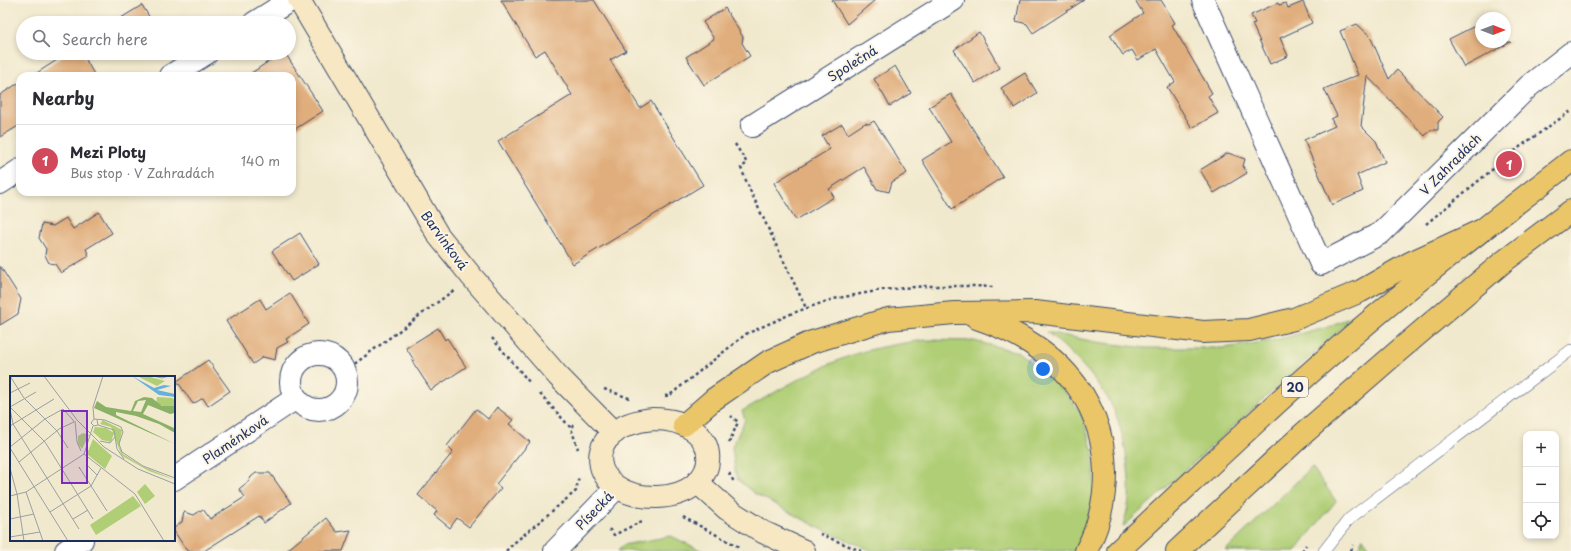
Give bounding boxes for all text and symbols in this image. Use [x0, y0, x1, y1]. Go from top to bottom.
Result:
north arrow [1475, 12, 1511, 48]
search box [16, 16, 296, 60]
icon: search [30, 27, 52, 49]
text: Search here [62, 27, 148, 50]
street label: Společná [823, 40, 881, 86]
text: Nearby [32, 85, 94, 111]
street label: V Zahradách [1415, 129, 1485, 199]
text: Mezi Ploty [70, 140, 146, 163]
pin: 1 [1496, 149, 1522, 179]
text: 1 [42, 151, 48, 170]
text: 140 m [241, 151, 280, 170]
text: Bus stop · V Zahradách [70, 163, 215, 182]
street label: Barvínková [417, 206, 473, 274]
your location [1033, 359, 1053, 379]
inset map [10, 376, 175, 541]
road number: 20 [1282, 377, 1308, 397]
street label: Plaménková [198, 410, 272, 468]
map controls [1523, 431, 1559, 539]
button: + [1523, 431, 1559, 467]
button: − [1523, 467, 1559, 503]
street label: Písecká [571, 486, 618, 534]
button: locate [1523, 503, 1559, 539]

